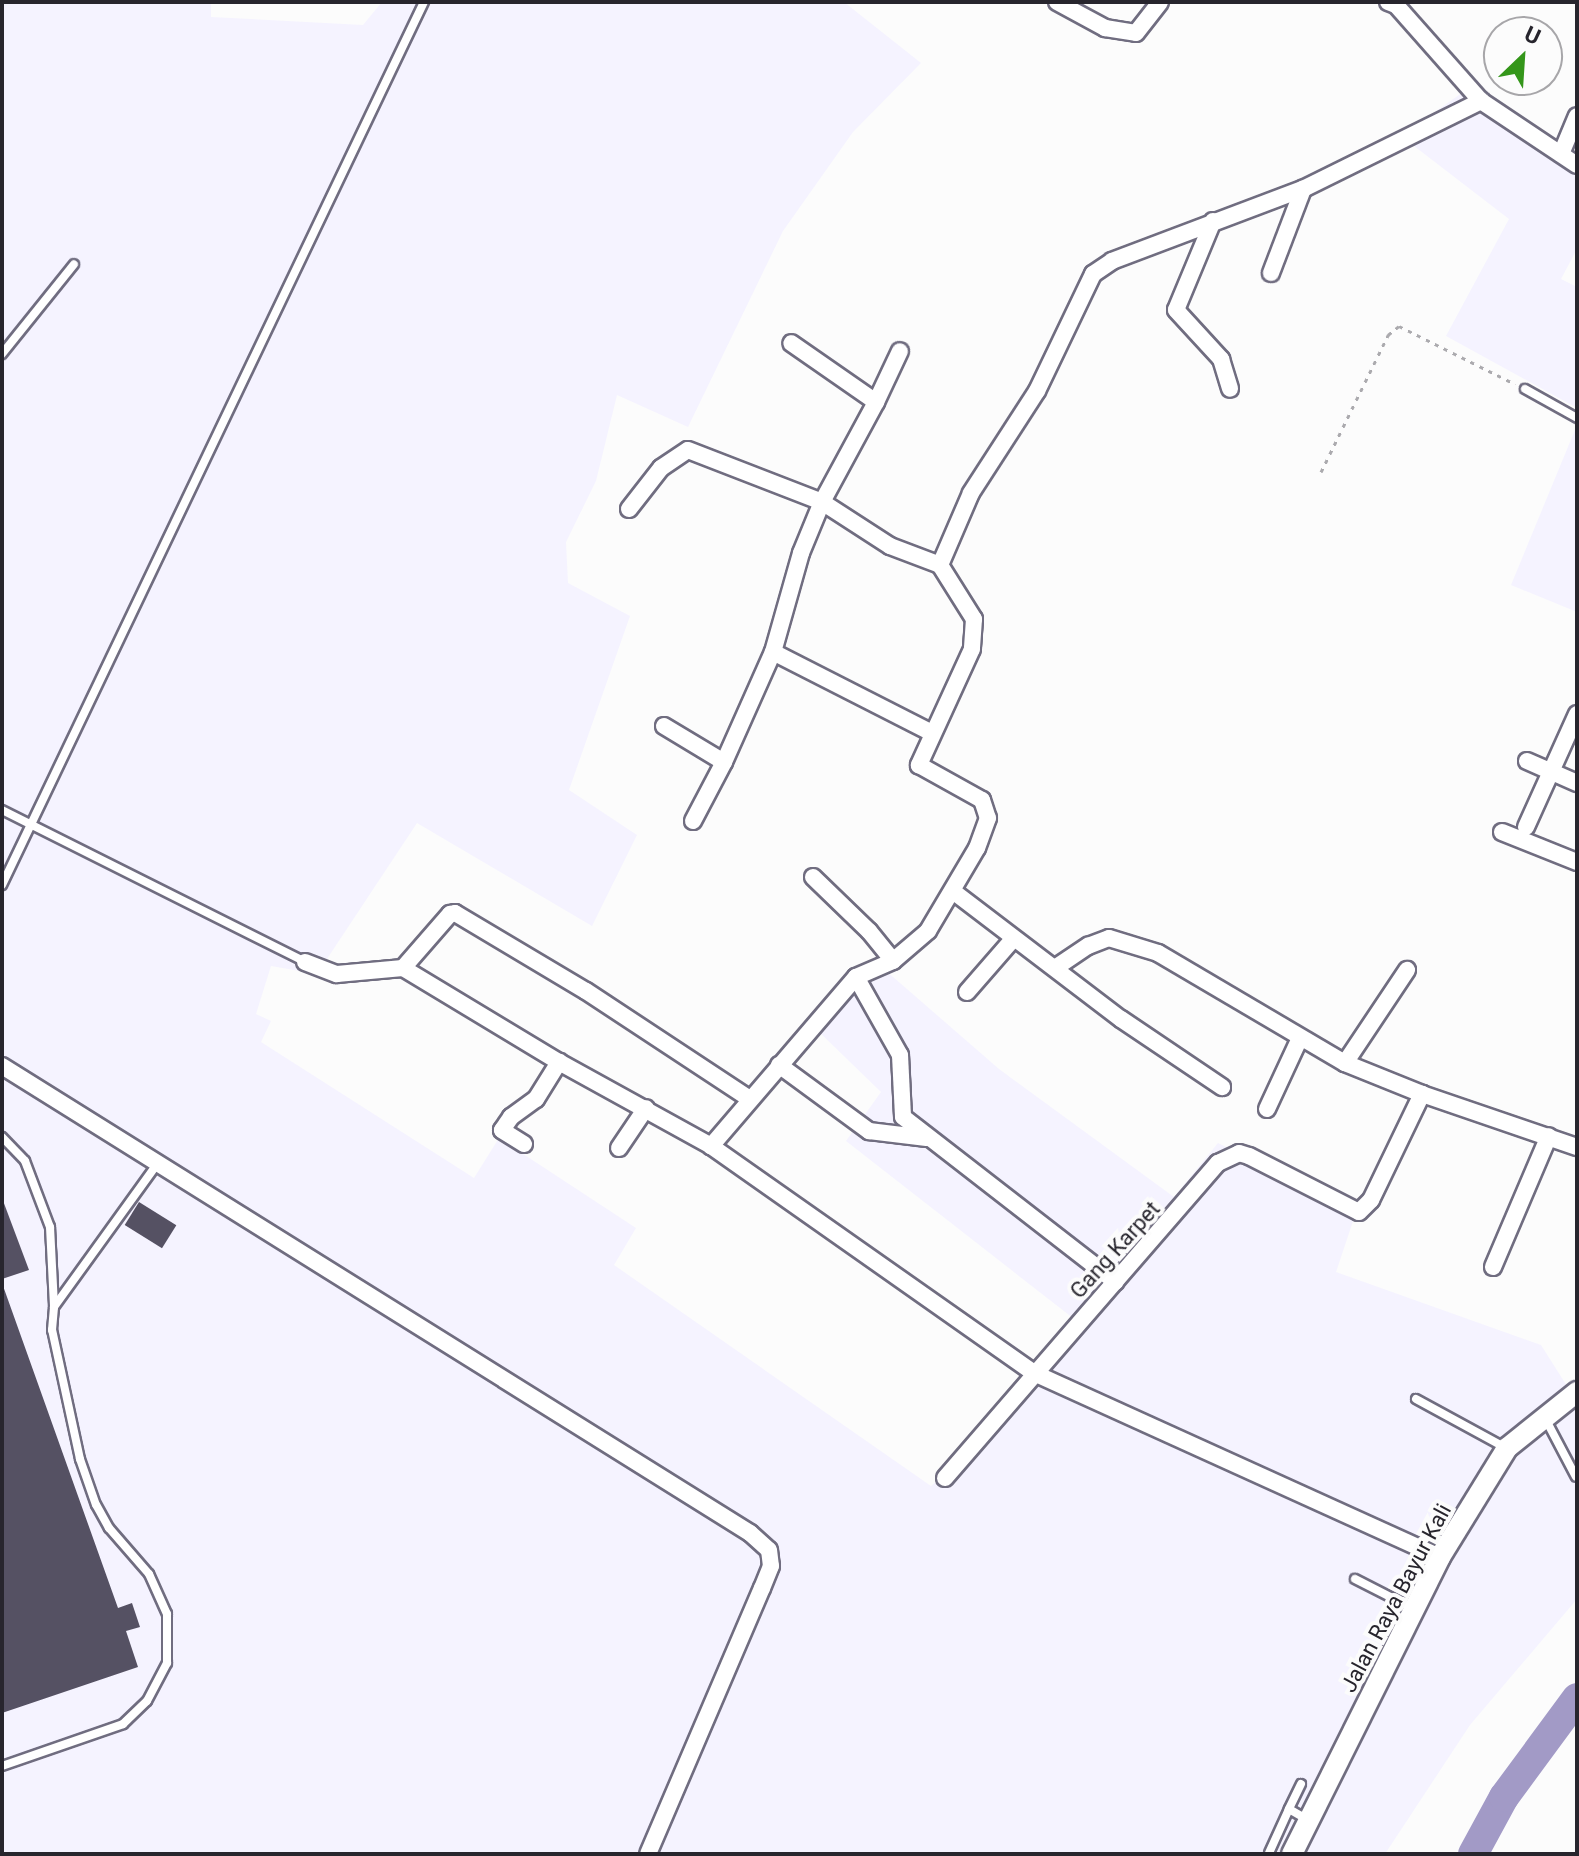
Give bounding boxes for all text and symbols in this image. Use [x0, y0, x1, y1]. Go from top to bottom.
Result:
north arrow [1483, 16, 1563, 96]
text: U [1521, 21, 1544, 50]
street label: Gang Karpet [1065, 1196, 1165, 1304]
street label: Jalan Raya Bayur Kali [1335, 1499, 1457, 1697]

